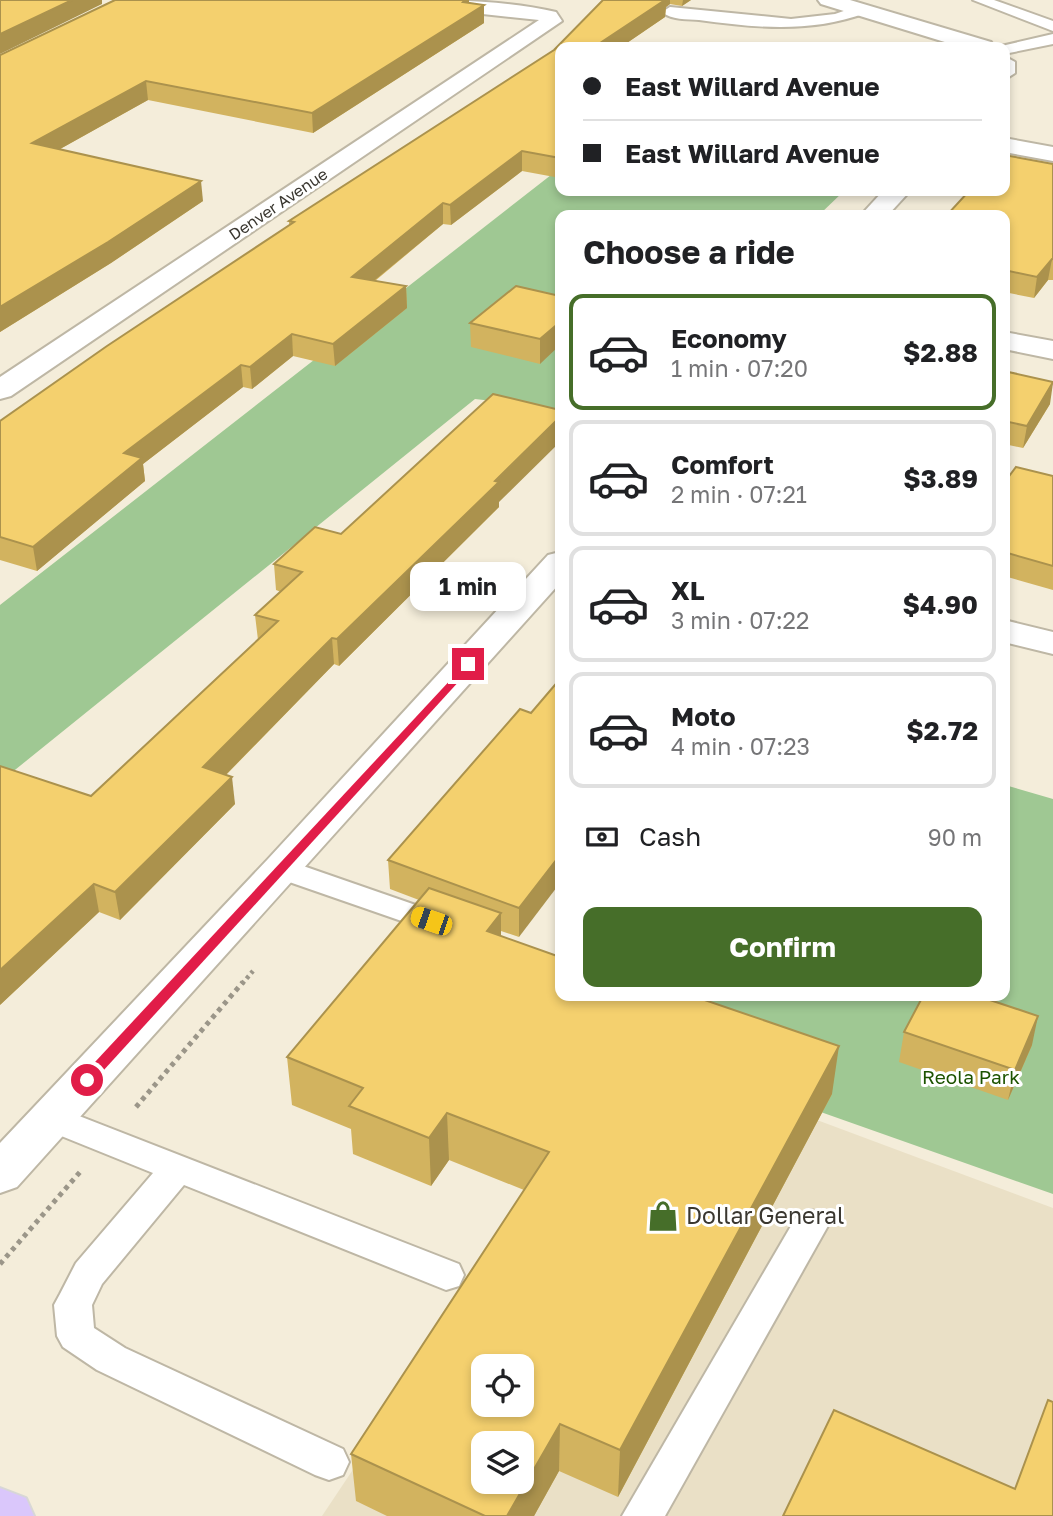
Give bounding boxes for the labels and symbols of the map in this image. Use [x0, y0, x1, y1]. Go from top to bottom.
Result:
street label: Denver Avenue [225, 164, 331, 244]
callout: 1 min [410, 562, 526, 612]
route end [452, 648, 484, 680]
car [408, 904, 455, 938]
route start [71, 1064, 103, 1096]
park label: Reola Park [922, 1065, 1020, 1088]
shop icon: Dollar General [646, 1199, 680, 1233]
place label: Dollar General [686, 1201, 844, 1229]

